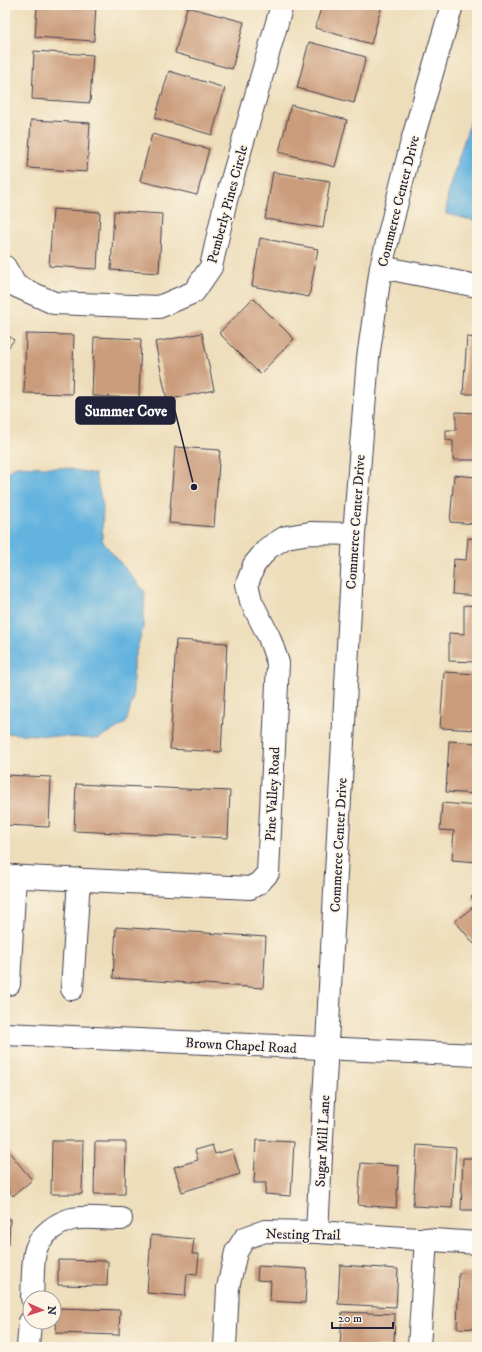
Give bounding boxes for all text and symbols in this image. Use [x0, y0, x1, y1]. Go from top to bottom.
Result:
street label: Commerce Center Drive [374, 133, 424, 269]
street label: Pemberly Pines Circle [204, 143, 252, 265]
callout: Summer Cove [76, 397, 175, 424]
text: Summer Cove [85, 402, 168, 421]
street label: Commerce Center Drive [342, 454, 370, 590]
street label: Pine Valley Road [262, 746, 284, 842]
street label: Commerce Center Drive [326, 777, 352, 913]
street label: Brown Chapel Road [185, 1034, 297, 1058]
street label: Sugar Mill Lane [312, 1094, 334, 1187]
street label: Nesting Trail [265, 1225, 341, 1245]
north arrow [22, 1290, 62, 1330]
scale bar [332, 1304, 393, 1330]
text: N [44, 1306, 58, 1315]
text: 20 m [338, 1311, 362, 1326]

